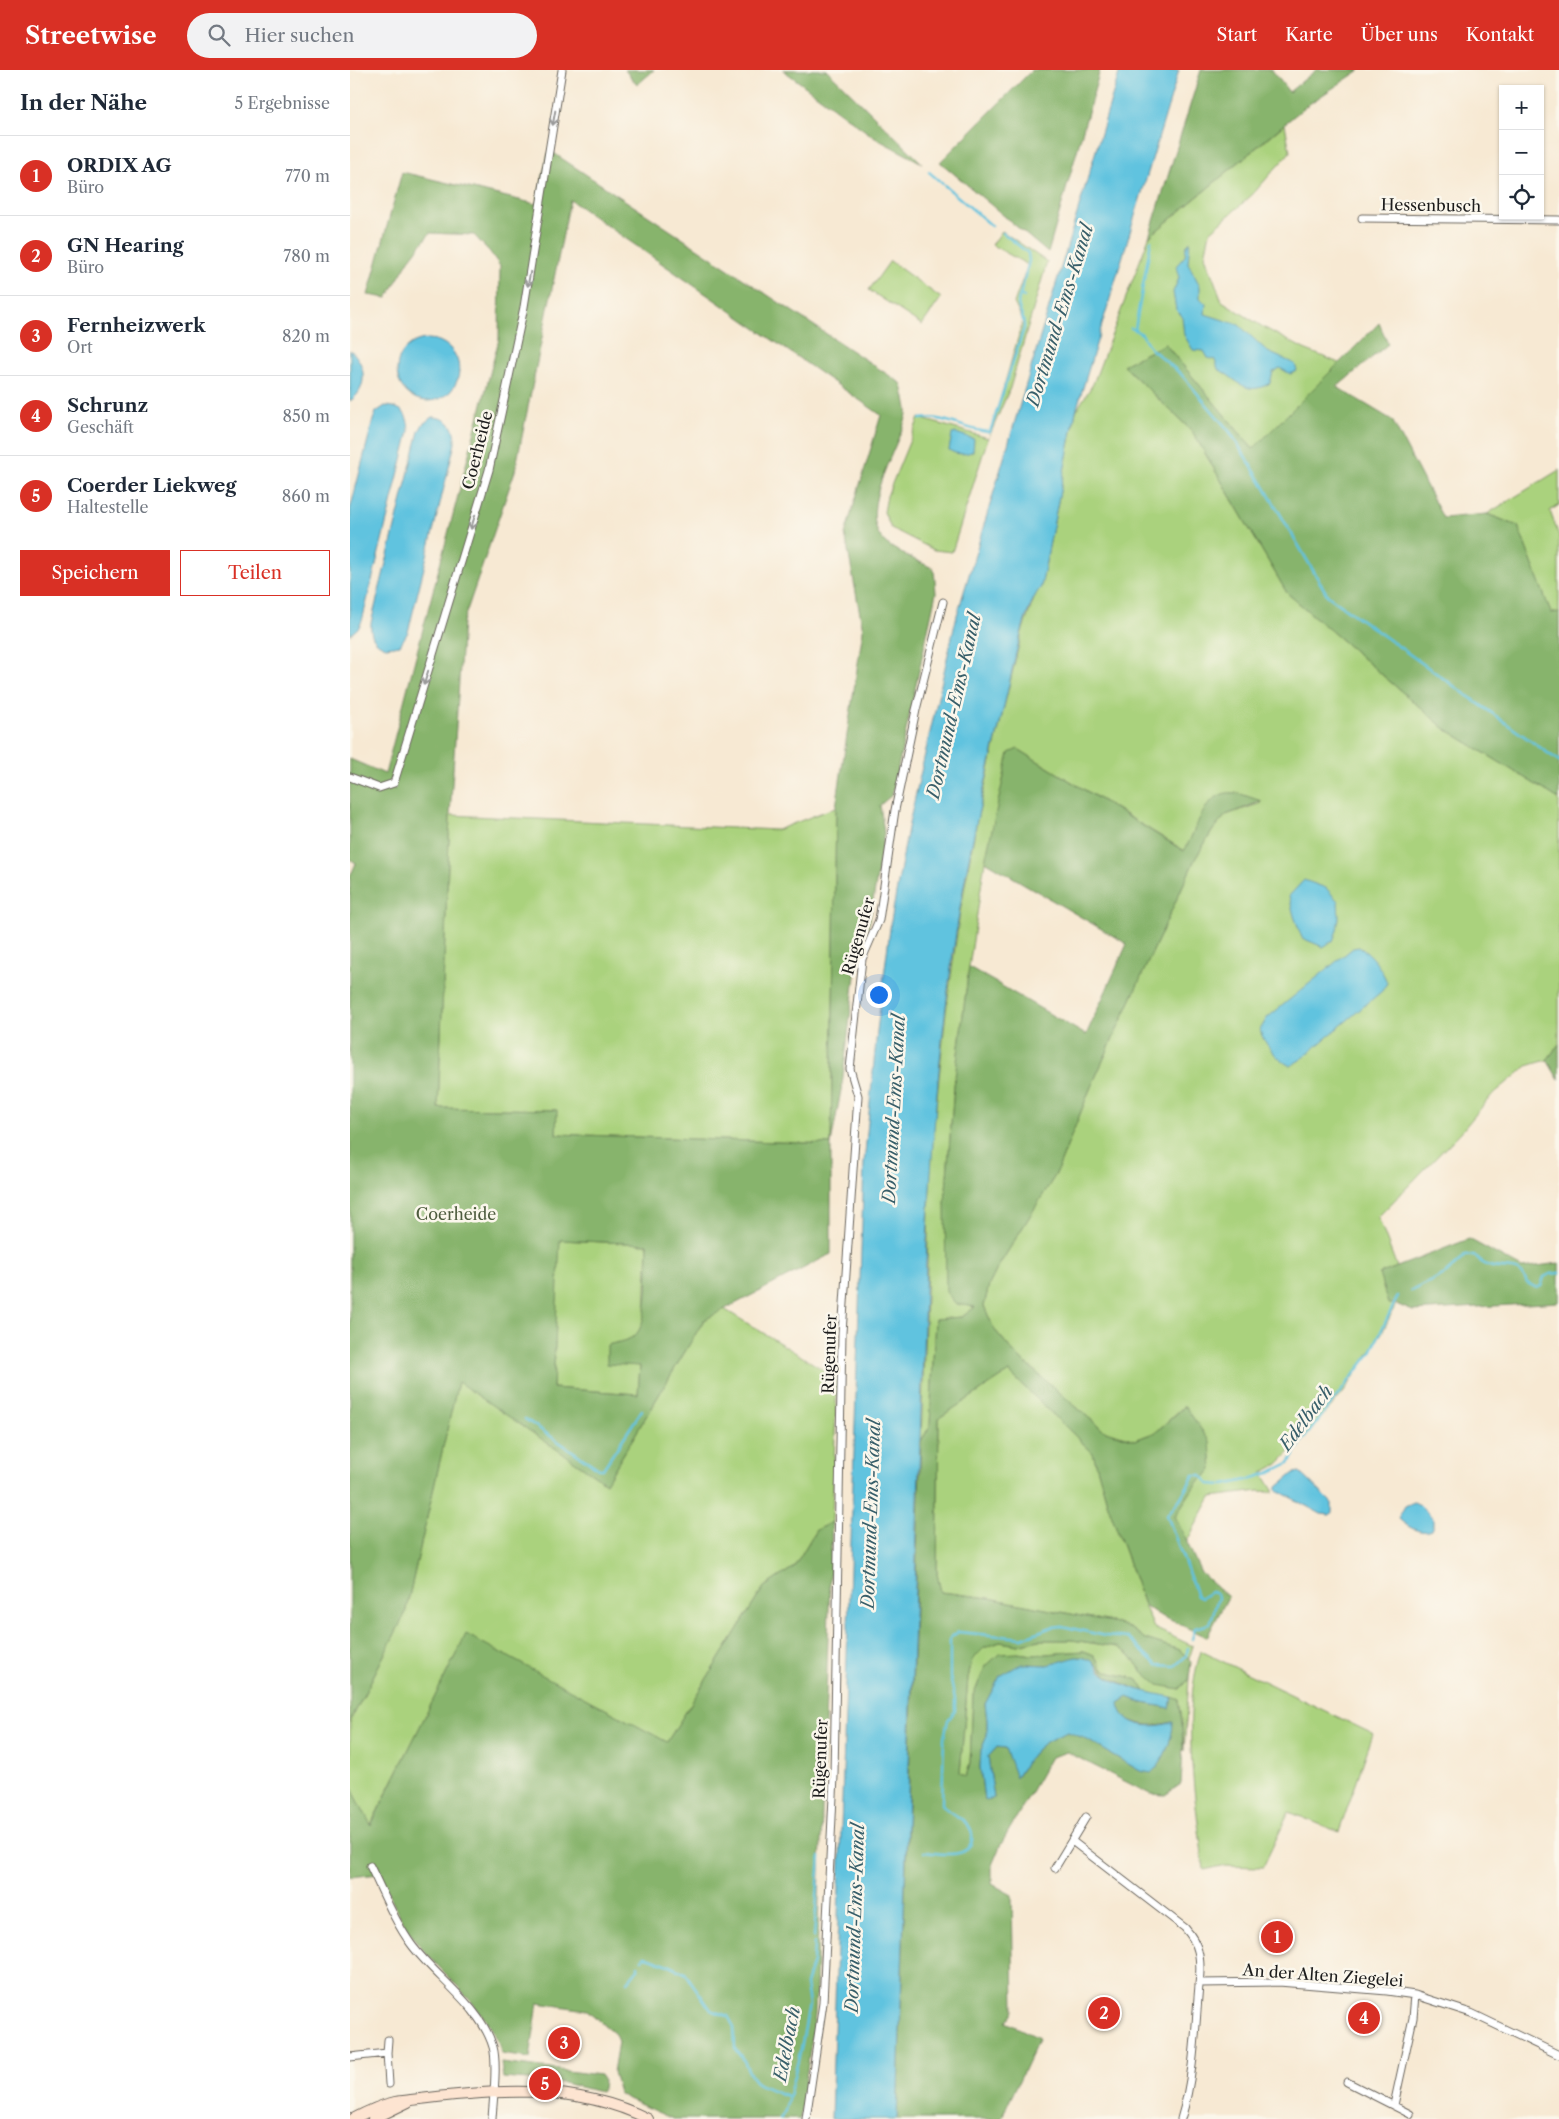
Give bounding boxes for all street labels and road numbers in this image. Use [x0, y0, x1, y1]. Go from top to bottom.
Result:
street label: Hessenbusch [1381, 194, 1481, 216]
street label: Coerheide [458, 409, 496, 491]
street label: Rügenufer [837, 895, 879, 977]
street label: Rügenufer [818, 1314, 840, 1394]
street label: Rügenufer [809, 1719, 831, 1799]
street label: An der Alten Ziegelei [1241, 1959, 1404, 1991]

